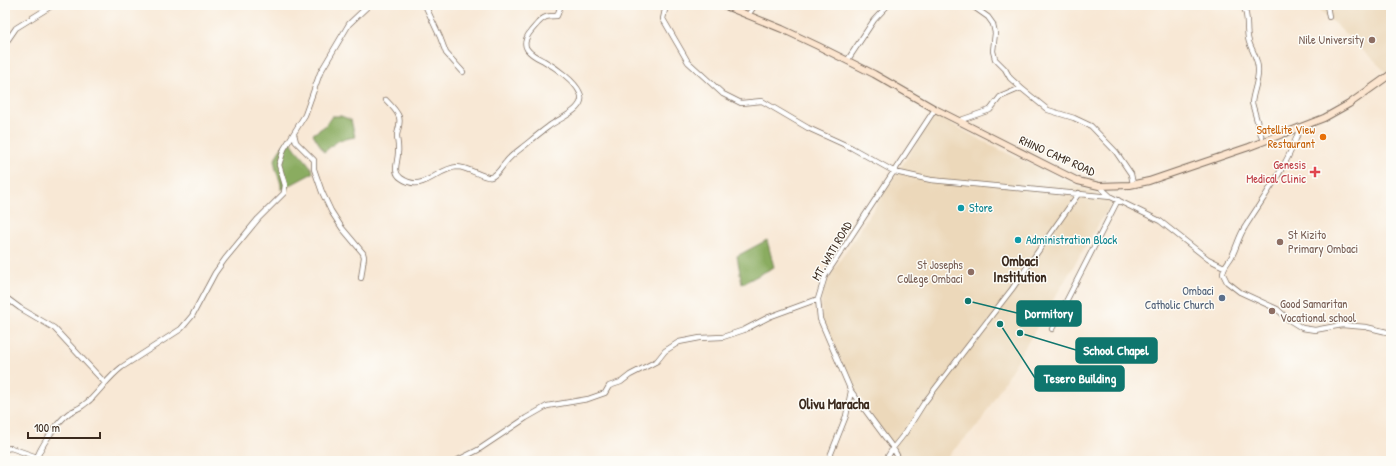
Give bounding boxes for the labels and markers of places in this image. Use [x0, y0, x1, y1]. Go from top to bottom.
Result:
place label: Nile University [1299, 31, 1364, 48]
marker: Nile University [1367, 35, 1377, 45]
place label: Satellite View Restaurant [1257, 121, 1316, 152]
marker: Satellite View Restaurant [1318, 132, 1328, 142]
place label: Genesis Medical Clinic [1246, 156, 1306, 187]
marker: Genesis Medical Clinic [1309, 166, 1321, 178]
place label: Store [969, 199, 993, 216]
marker: Store [956, 203, 966, 213]
place label: St Kizito Primary Ombaci [1288, 226, 1358, 257]
place label: Administration Block [1026, 231, 1117, 248]
marker: Administration Block [1013, 235, 1023, 245]
marker: St Kizito Primary Ombaci [1275, 237, 1285, 247]
place label: St Josephs College Ombaci [897, 256, 963, 287]
marker: St Josephs College Ombaci [966, 267, 976, 277]
place label: Ombaci Catholic Church [1145, 282, 1214, 313]
marker: Ombaci Catholic Church [1217, 293, 1227, 303]
place label: Good Samaritan Vocational school [1280, 295, 1357, 326]
callout: Dormitory [1017, 301, 1081, 326]
marker: Good Samaritan Vocational school [1267, 306, 1277, 316]
callout: School Chapel [1076, 338, 1157, 363]
callout: Tesero Building [1035, 366, 1124, 391]

